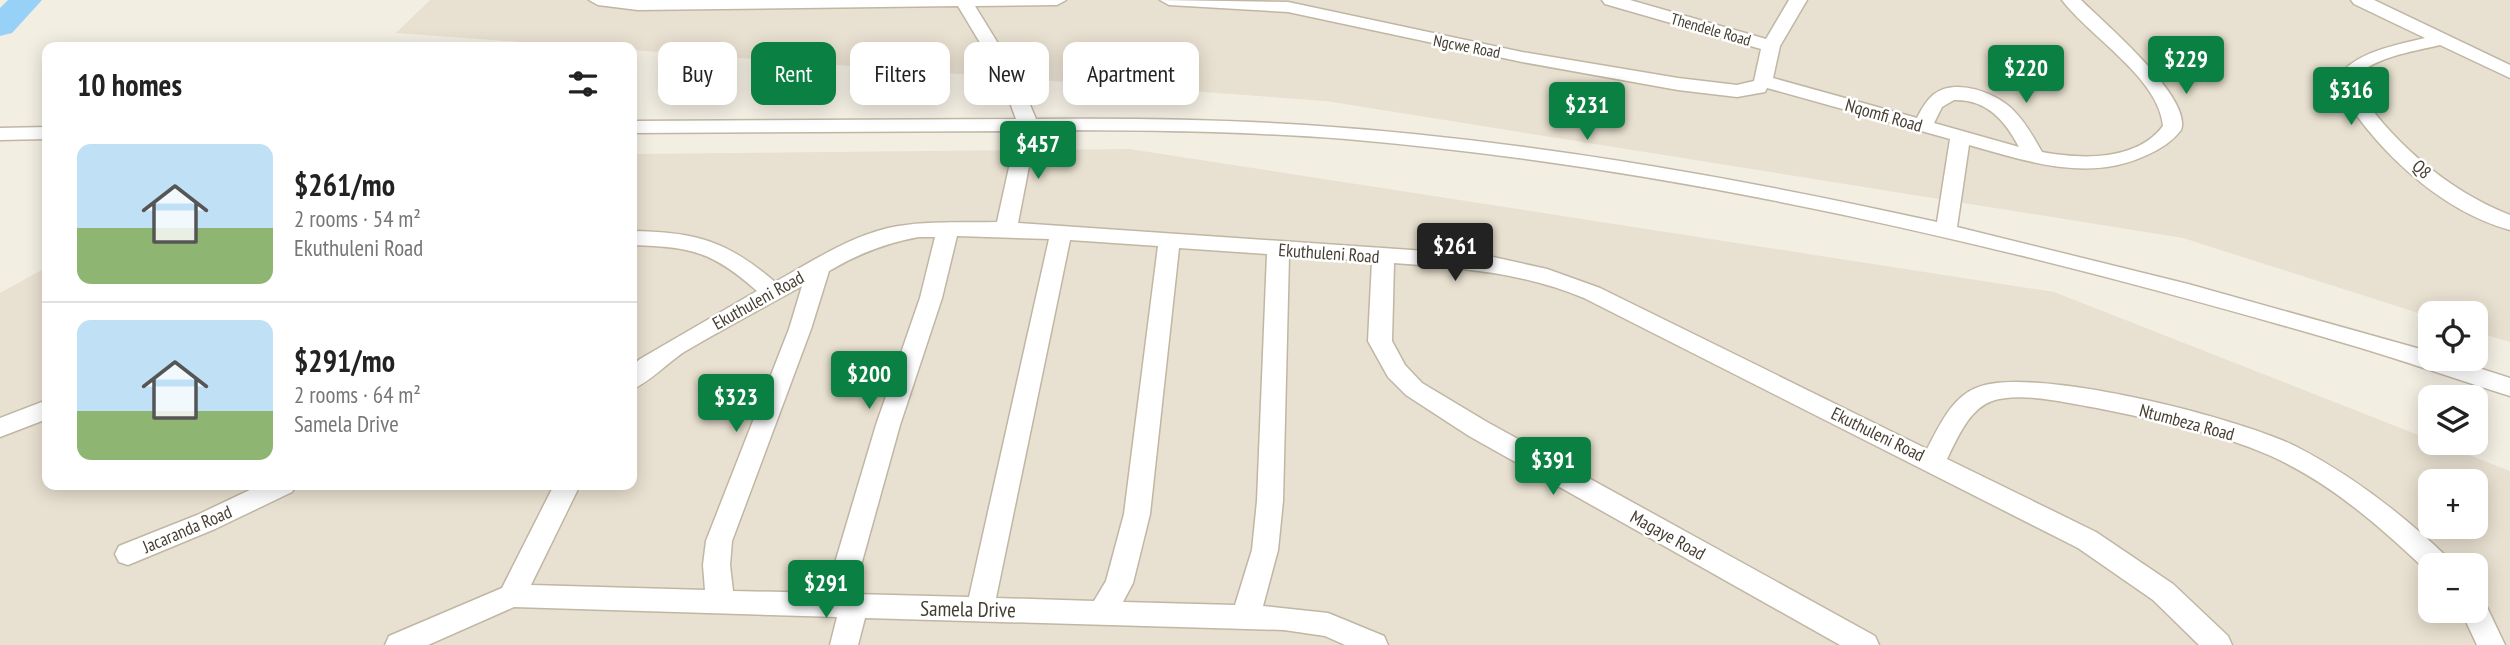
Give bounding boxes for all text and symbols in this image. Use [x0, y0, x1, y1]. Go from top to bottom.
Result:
street label: Thendele Road [1669, 8, 1753, 50]
street label: Ngcwe Road [1432, 30, 1502, 62]
pin: $229 [2145, 36, 2227, 96]
chip: Buy [658, 42, 737, 105]
chip: Rent [751, 42, 836, 105]
chip: Filters [850, 42, 950, 105]
chip: New [964, 42, 1049, 105]
chip: Apartment [1063, 42, 1199, 105]
text: $229 [2164, 44, 2208, 73]
pin: $220 [1985, 46, 2067, 105]
text: $220 [2004, 53, 2048, 82]
text: 10 homes [77, 65, 182, 104]
icon: filters [564, 65, 602, 103]
pin: $316 [2310, 68, 2392, 127]
text: $316 [2329, 75, 2373, 104]
pin: $231 [1546, 82, 1628, 142]
text: $231 [1565, 90, 1609, 119]
street label: Nqomfi Road [1843, 93, 1925, 137]
pin: $457 [997, 122, 1079, 181]
text: $457 [1016, 129, 1060, 158]
street label: Q8 [2408, 154, 2436, 184]
text: $261/mo [294, 165, 395, 204]
icon: home [133, 172, 217, 256]
text: 2 rooms · 54 m² [294, 204, 421, 233]
pin: $261 [1414, 224, 1496, 283]
text: $261 [1433, 231, 1477, 260]
text: Ekuthuleni Road [294, 233, 423, 262]
street label: Ekuthuleni Road [1278, 238, 1380, 268]
street label: Ekuthuleni Road [708, 265, 808, 335]
map controls [2418, 301, 2488, 623]
button: locate [2418, 301, 2488, 371]
text: $291/mo [294, 341, 395, 380]
icon: home [133, 348, 217, 432]
pin: $200 [828, 352, 910, 411]
text: $200 [847, 359, 891, 388]
pin: $323 [695, 374, 777, 434]
text: 2 rooms · 64 m² [294, 380, 421, 409]
text: $323 [714, 382, 758, 411]
button: layers [2418, 385, 2488, 455]
street label: Ntumbeza Road [2137, 398, 2237, 446]
street label: Ekuthuleni Road [1827, 401, 1929, 467]
text: Samela Drive [294, 409, 399, 438]
pin: $391 [1512, 438, 1594, 497]
text: $391 [1531, 445, 1575, 474]
button: + [2418, 469, 2488, 539]
street label: Jacaranda Road [138, 500, 235, 558]
street label: Magaye Road [1626, 505, 1710, 565]
button: − [2418, 553, 2488, 623]
pin: $291 [785, 560, 867, 620]
text: $291 [804, 568, 848, 597]
street label: Samela Drive [920, 595, 1016, 623]

